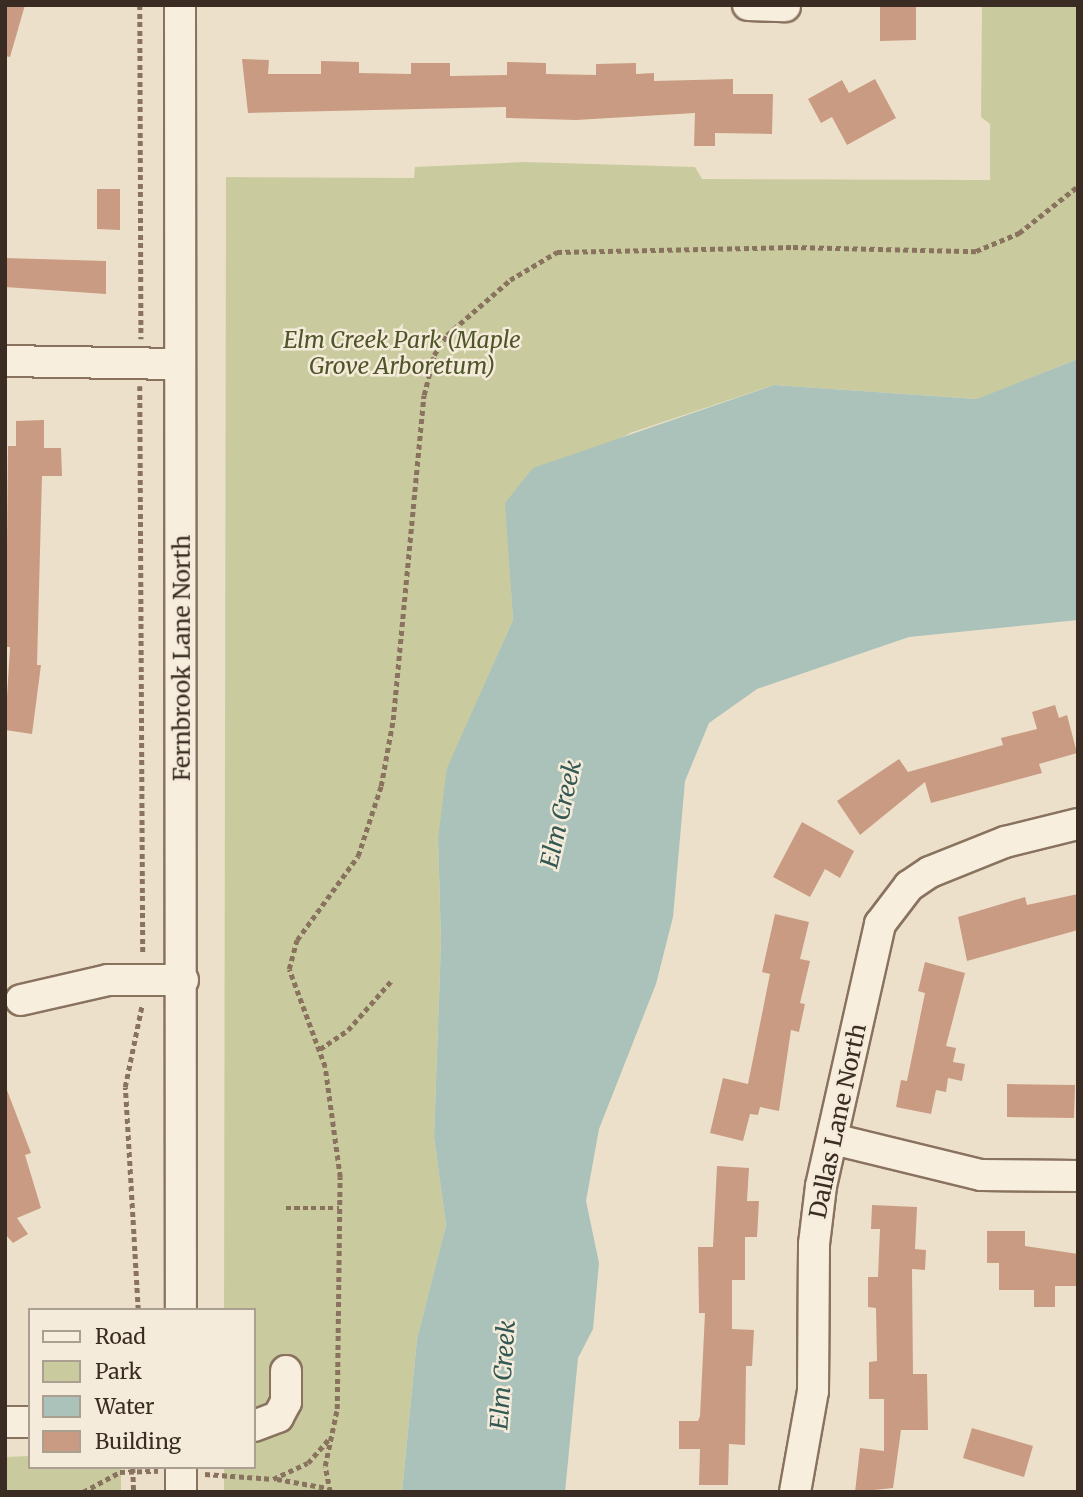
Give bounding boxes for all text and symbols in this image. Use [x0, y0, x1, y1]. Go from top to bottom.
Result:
park label: Elm Creek Park (Maple Grove Arboretum) [283, 326, 521, 380]
street label: Fernbrook Lane North [168, 535, 196, 781]
water label: Elm Creek [535, 757, 587, 871]
street label: Dallas Lane North [804, 1021, 872, 1221]
legend [28, 1308, 256, 1469]
water label: Elm Creek [485, 1319, 521, 1431]
text: Road [95, 1323, 146, 1350]
text: Park [95, 1358, 142, 1385]
text: Water [95, 1393, 154, 1420]
text: Building [95, 1428, 181, 1455]

